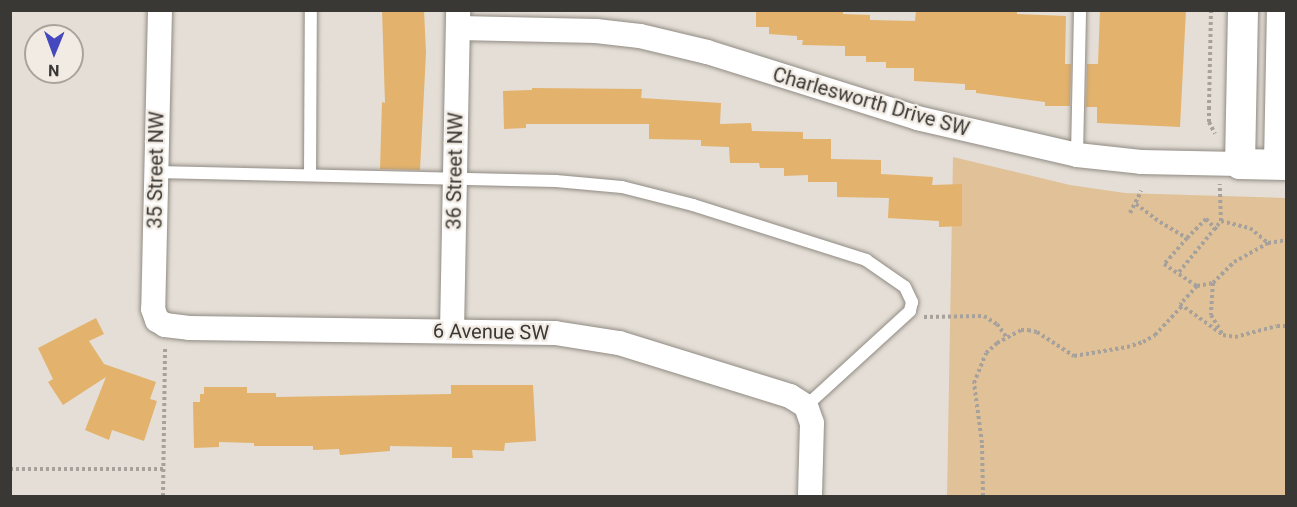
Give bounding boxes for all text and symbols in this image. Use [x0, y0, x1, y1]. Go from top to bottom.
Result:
north arrow [24, 24, 84, 84]
text: N [48, 61, 60, 80]
street label: Charlesworth Drive SW [770, 62, 972, 142]
street label: 35 Street NW [143, 111, 169, 229]
street label: 36 Street NW [442, 112, 468, 230]
street label: 6 Avenue SW [433, 319, 549, 345]

